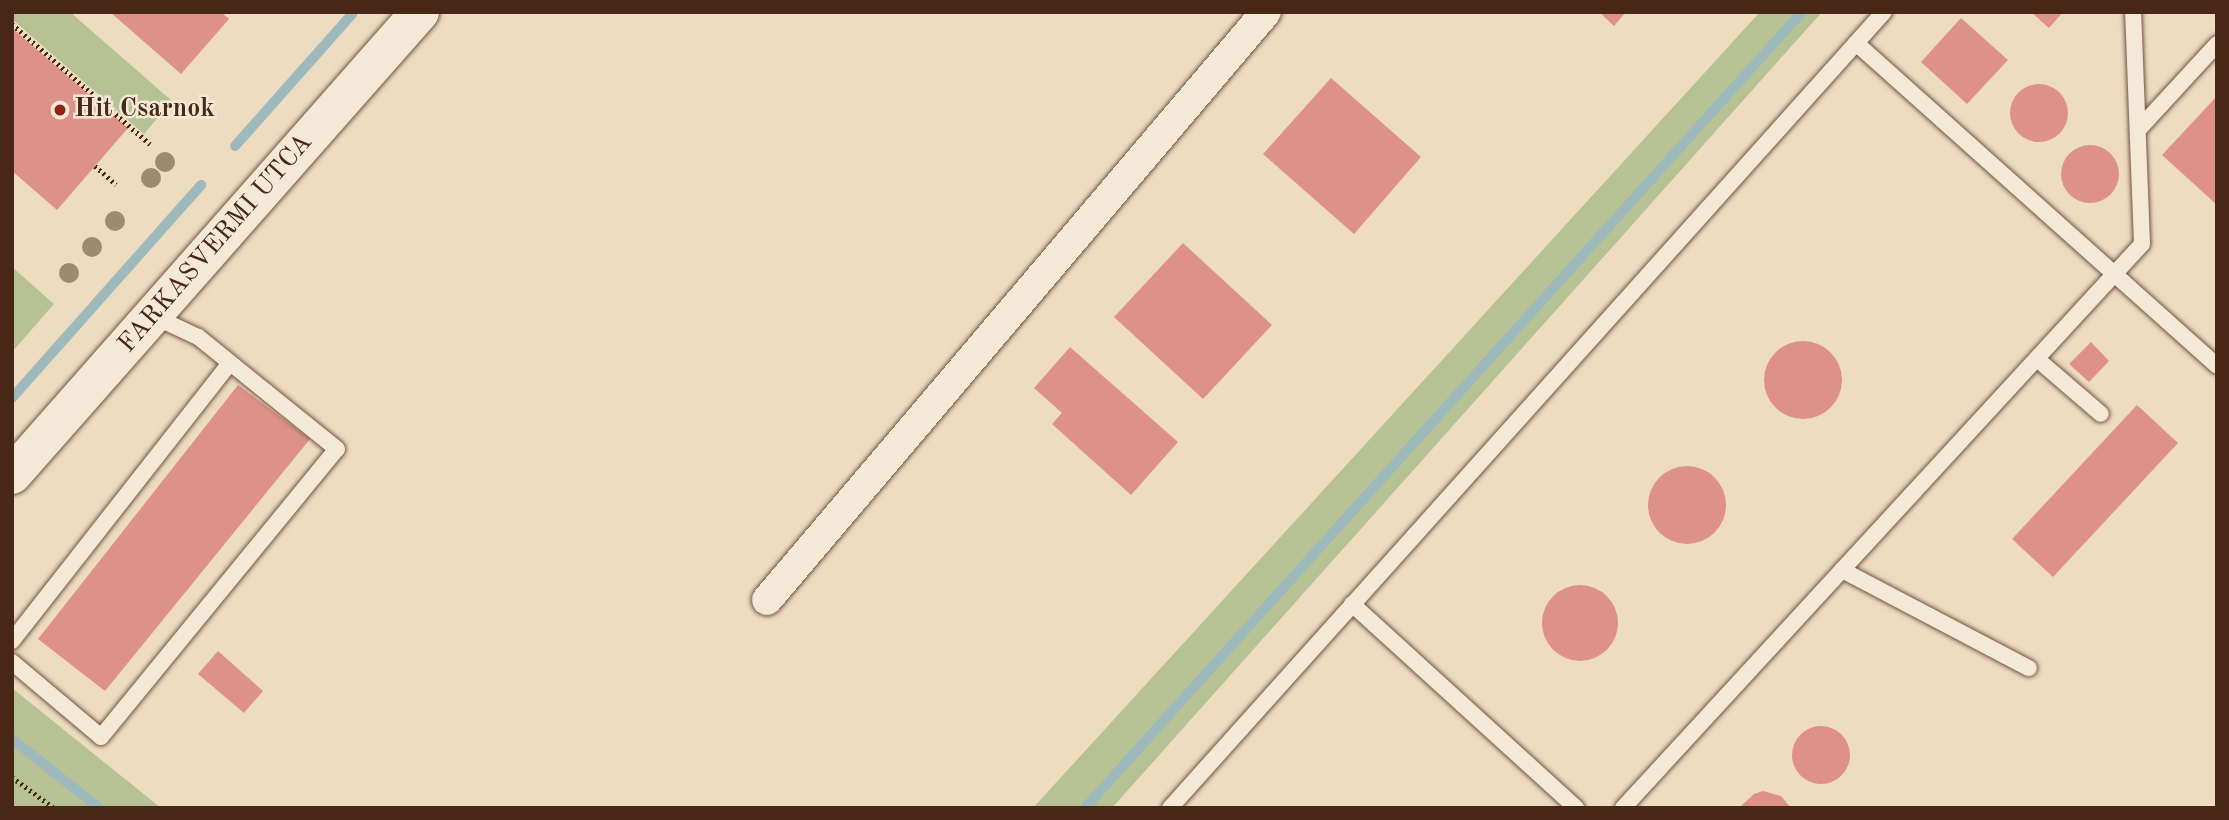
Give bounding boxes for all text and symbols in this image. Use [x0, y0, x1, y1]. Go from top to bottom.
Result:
place label: Hit Csarnok [74, 94, 215, 126]
marker: Hit Csarnok [52, 102, 68, 118]
street label: FARKASVERMI UTCA [112, 128, 320, 360]

